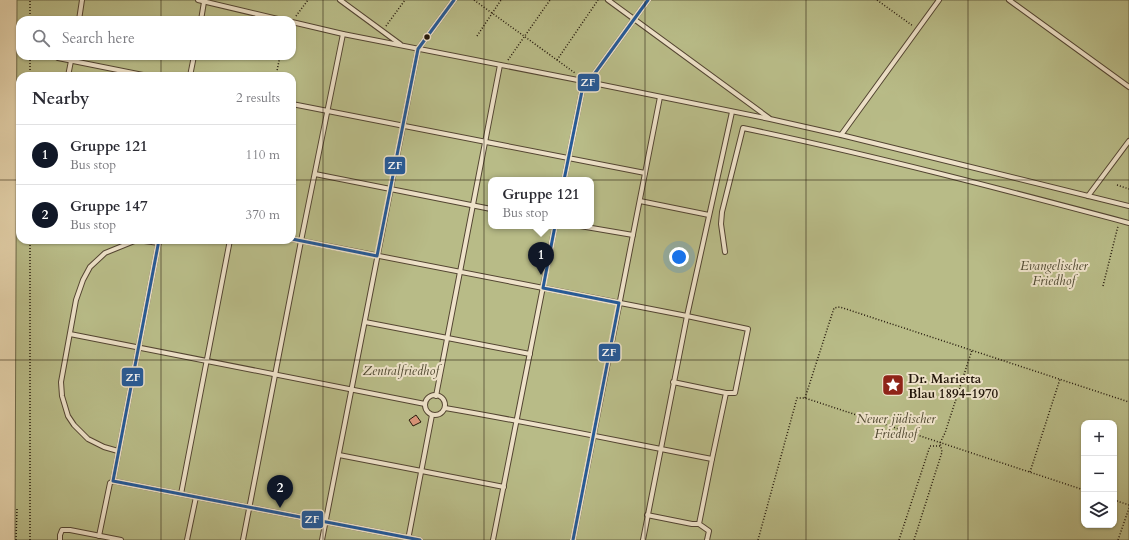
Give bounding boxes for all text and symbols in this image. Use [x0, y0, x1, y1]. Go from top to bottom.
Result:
search box [16, 16, 296, 60]
icon: search [30, 27, 52, 49]
text: Search here [62, 28, 135, 48]
unlabelled marker [422, 32, 432, 42]
line badge: ZF [577, 73, 600, 92]
text: ZF [581, 75, 595, 90]
text: Nearby [32, 87, 89, 110]
text: 2 results [236, 89, 280, 107]
text: Gruppe 121 [70, 136, 148, 156]
text: 1 [42, 146, 48, 164]
text: 110 m [246, 146, 280, 164]
text: Bus stop [70, 156, 116, 174]
line badge: ZF [384, 156, 406, 175]
text: ZF [388, 158, 402, 173]
popup [488, 177, 594, 229]
text: Gruppe 121 [502, 184, 580, 204]
text: Gruppe 147 [70, 196, 148, 216]
text: Bus stop [502, 204, 548, 222]
text: 2 [42, 206, 48, 224]
text: 370 m [246, 206, 280, 224]
text: Bus stop [70, 216, 116, 234]
pin: 1 [528, 242, 554, 275]
your location [669, 247, 689, 267]
park label: Evangelischer Friedhof [1020, 257, 1089, 290]
line badge: ZF [598, 343, 621, 362]
text: ZF [602, 345, 616, 360]
park label: Zentralfriedhof [363, 362, 442, 380]
line badge: ZF [121, 367, 144, 387]
text: ZF [126, 370, 140, 385]
place label: Dr. Marietta Blau 1894-1970 [908, 370, 999, 403]
place icon: Dr. Marietta Blau 1894-1970 [880, 372, 906, 398]
park label: Neuer jüdischer Friedhof [856, 410, 936, 443]
map controls [1081, 420, 1117, 528]
button: + [1081, 420, 1117, 456]
button: − [1081, 456, 1117, 492]
pin: 2 [267, 475, 293, 508]
button: layers [1081, 492, 1117, 528]
line badge: ZF [301, 510, 324, 529]
text: ZF [305, 512, 319, 527]

